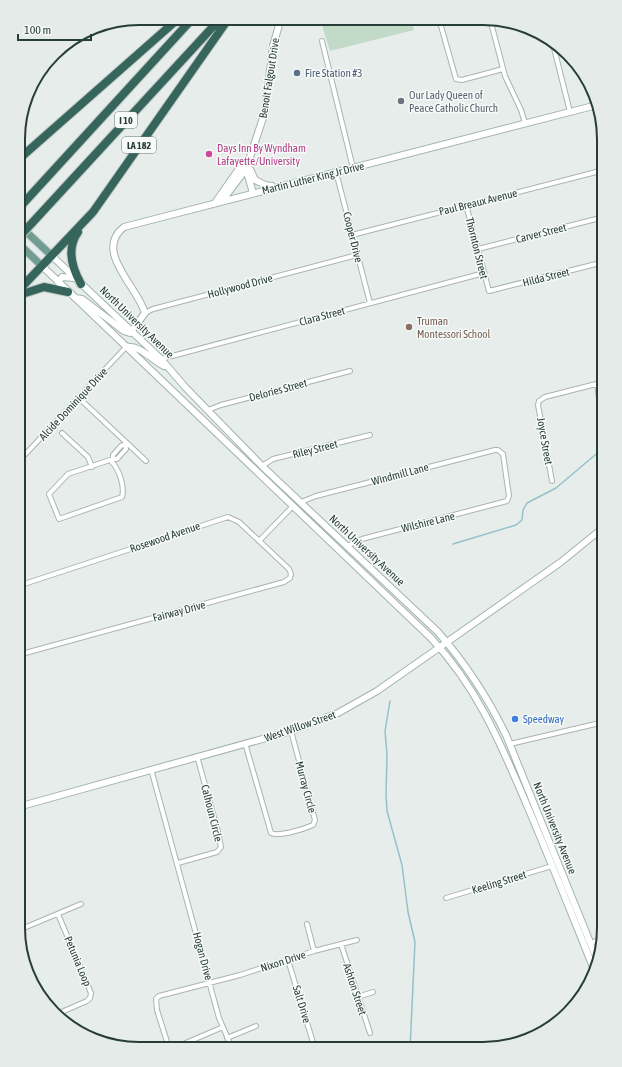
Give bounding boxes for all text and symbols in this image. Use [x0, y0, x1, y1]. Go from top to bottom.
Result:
scale bar [18, 16, 91, 42]
text: 100 m [24, 23, 51, 37]
street label: Benoit Falgout Drive [257, 37, 281, 119]
place label: Fire Station #3 [305, 67, 362, 79]
marker: Fire Station #3 [292, 68, 302, 78]
place label: Our Lady Queen of Peace Catholic Church [409, 89, 498, 114]
marker: Our Lady Queen of Peace Catholic Church [396, 96, 406, 106]
road number: I 10 [115, 112, 137, 128]
road number: LA 182 [122, 137, 156, 153]
place label: Days Inn By Wyndham Lafayette/University [217, 142, 306, 167]
marker: Days Inn By Wyndham Lafayette/University [204, 149, 214, 159]
street label: Martin Luther King Jr Drive [261, 159, 365, 197]
street label: Paul Breaux Avenue [438, 186, 518, 218]
street label: Cooper Drive [341, 211, 365, 263]
street label: Thornton Street [464, 216, 490, 280]
street label: Carver Street [515, 221, 567, 245]
street label: Hilda Street [521, 265, 571, 289]
street label: Hollywood Drive [206, 272, 274, 300]
street label: North University Avenue [98, 284, 176, 360]
street label: Clara Street [298, 304, 346, 328]
place label: Truman Montessori School [417, 315, 491, 340]
marker: Truman Montessori School [404, 322, 414, 332]
street label: Alcide Dominique Drive [36, 365, 110, 443]
street label: Delories Street [248, 377, 308, 403]
street label: Joyce Street [535, 416, 555, 466]
street label: Riley Street [291, 438, 339, 460]
street label: Windmill Lane [370, 461, 430, 487]
street label: Wilshire Lane [400, 510, 456, 534]
street label: North University Avenue [327, 512, 407, 588]
street label: Rosewood Avenue [128, 519, 202, 555]
street label: Fairway Drive [151, 598, 207, 624]
street label: West Willow Street [263, 708, 337, 744]
place label: Speedway [523, 713, 564, 725]
marker: Speedway [510, 714, 520, 724]
street label: Murray Circle [293, 760, 319, 814]
street label: North University Avenue [531, 780, 579, 876]
street label: Calhoun Circle [199, 783, 225, 843]
street label: Keeling Street [470, 868, 528, 896]
street label: Hogan Drive [191, 931, 215, 981]
street label: Petunia Loop [62, 934, 94, 988]
street label: Nixon Drive [259, 948, 307, 974]
street label: Ashton Street [341, 962, 369, 1016]
street label: Salt Drive [291, 984, 313, 1024]

